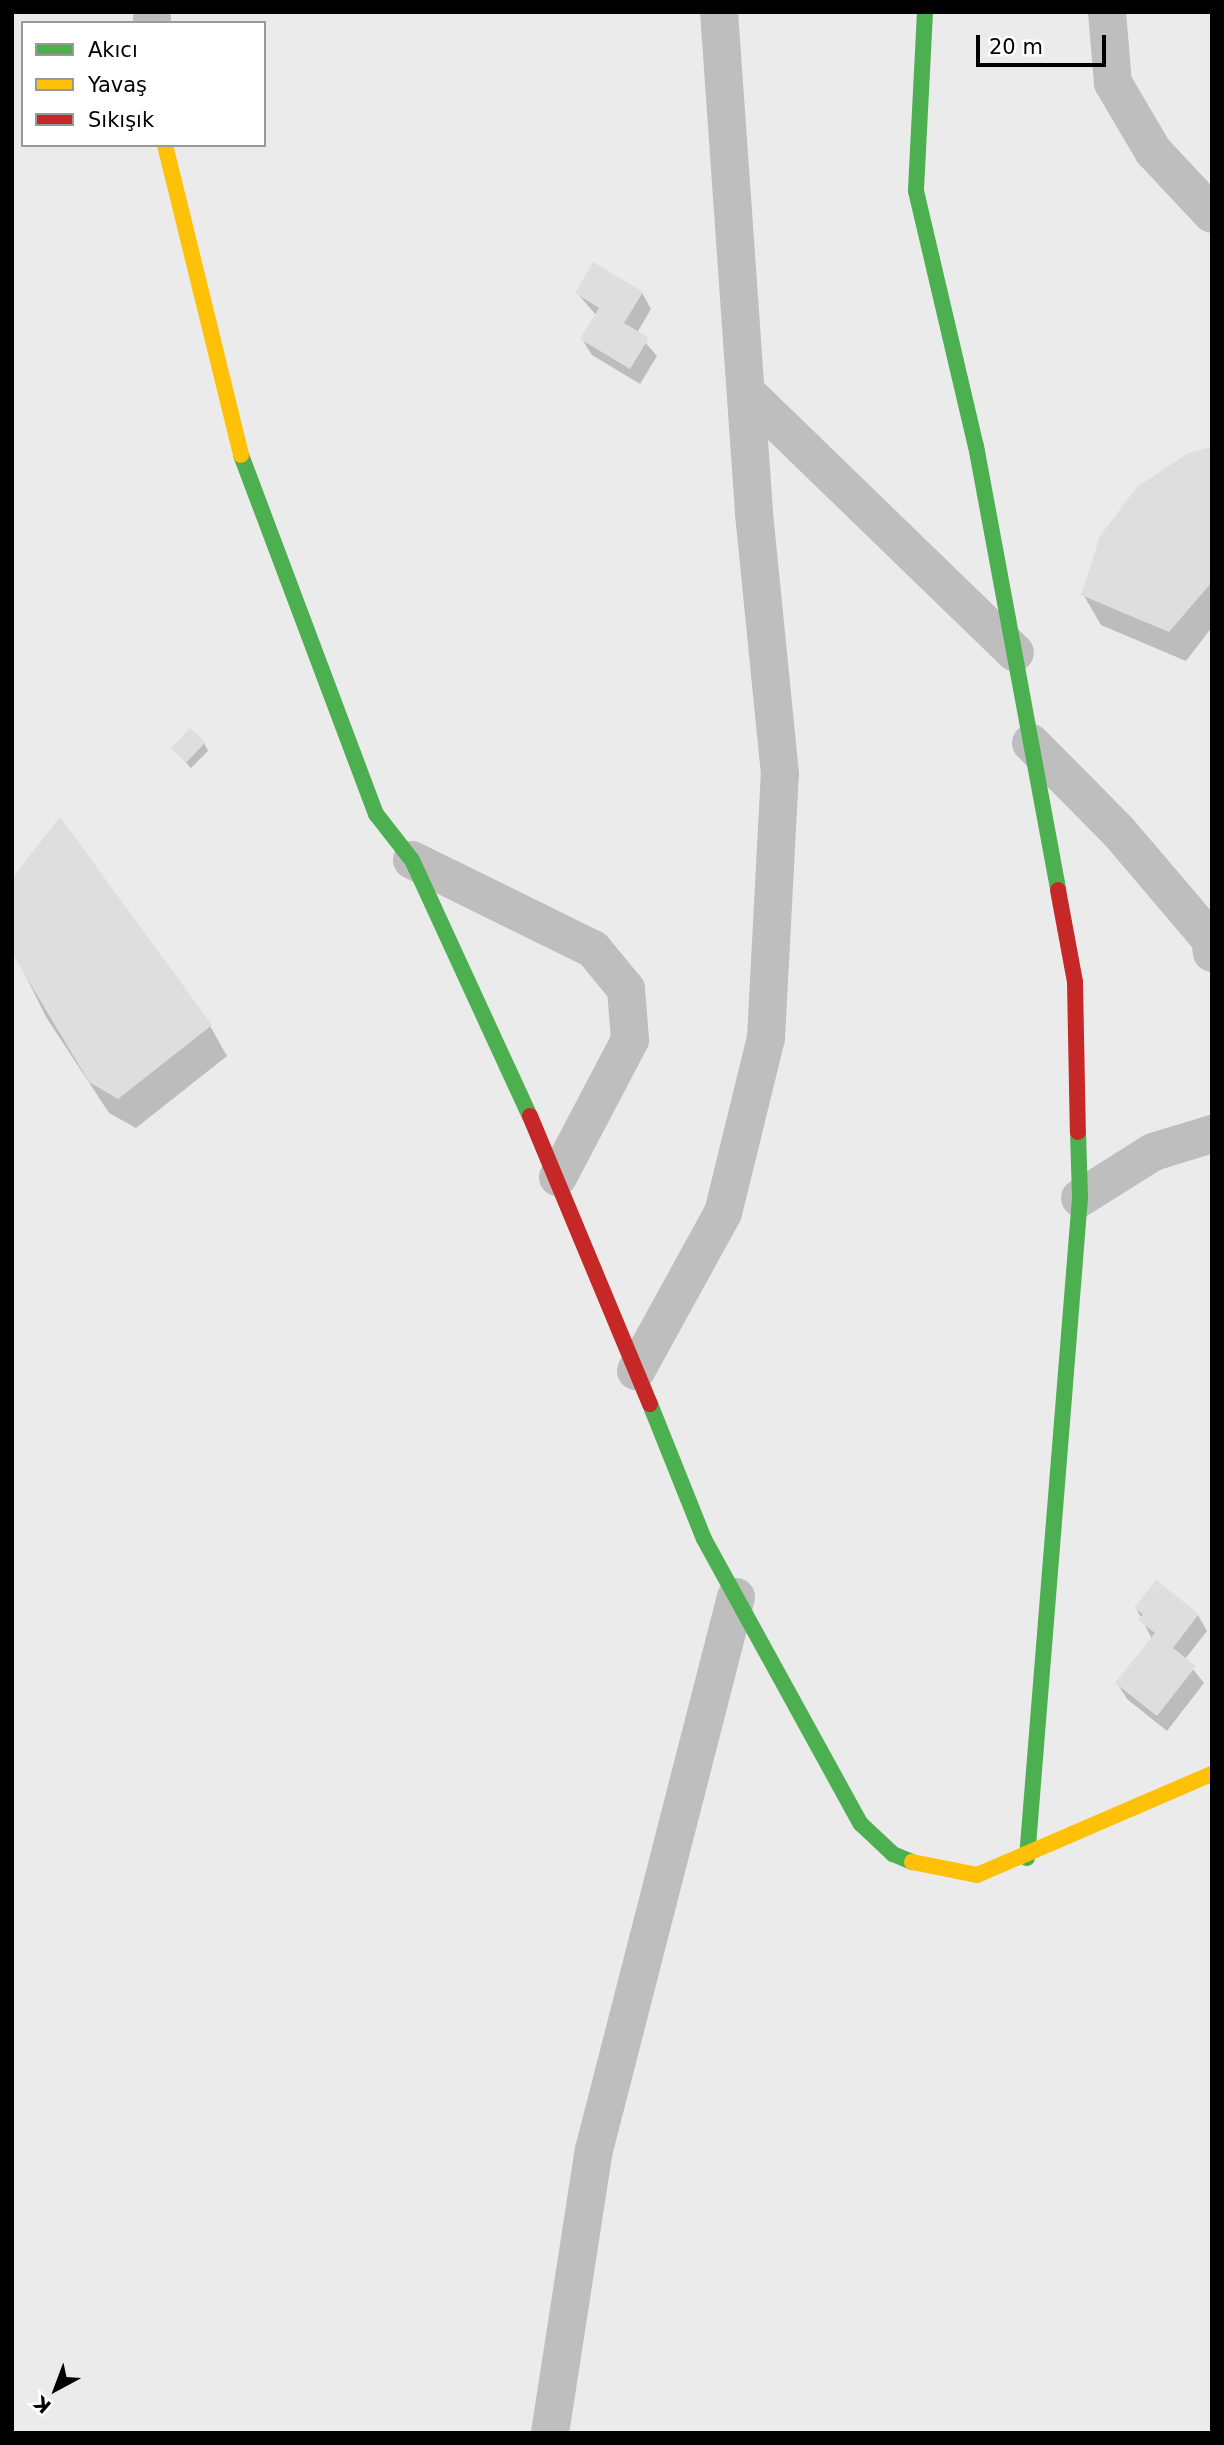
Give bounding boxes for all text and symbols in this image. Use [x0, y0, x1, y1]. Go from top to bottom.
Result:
legend [21, 21, 266, 147]
scale bar [979, 21, 1108, 65]
text: 20 m [989, 35, 1043, 59]
text: Akıcı [88, 38, 138, 62]
text: Yavaş [88, 73, 147, 97]
text: Sıkışık [88, 108, 154, 132]
north arrow [21, 2354, 91, 2424]
text: K [29, 2392, 55, 2418]

